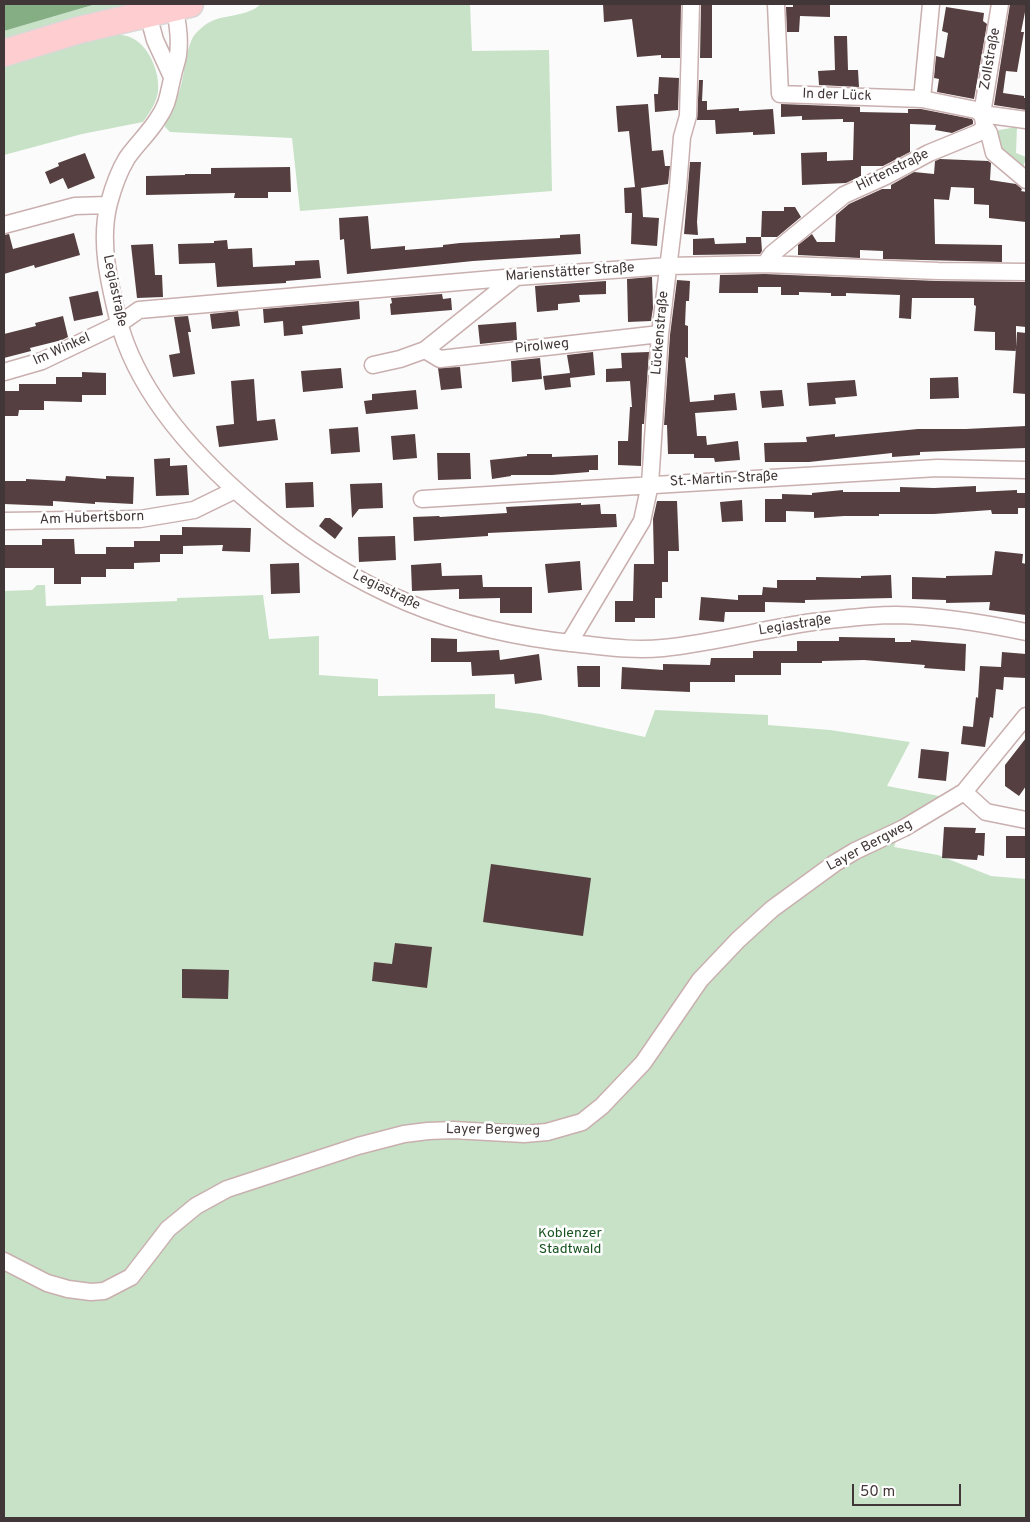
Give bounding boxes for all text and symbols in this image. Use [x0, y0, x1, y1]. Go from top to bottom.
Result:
street label: Zollstraße [977, 27, 1005, 91]
street label: In der Lück [802, 86, 872, 106]
street label: Hirtenstraße [854, 146, 932, 196]
street label: Legiastraße [98, 253, 130, 329]
street label: Marienstätter Straße [505, 260, 635, 286]
street label: Lückenstraße [649, 290, 673, 376]
street label: Im Winkel [31, 330, 93, 370]
street label: Pirolweg [514, 336, 570, 358]
street label: St.-Martin-Straße [669, 469, 779, 491]
street label: Am Hubertsborn [39, 509, 145, 529]
street label: Legiastraße [349, 567, 423, 615]
street label: Legiastraße [757, 612, 833, 640]
street label: Layer Bergweg [824, 816, 916, 876]
street label: Layer Bergweg [446, 1122, 540, 1140]
park label: Koblenzer Stadtwald [538, 1226, 602, 1258]
scale bar [855, 1474, 964, 1506]
text: 50 m [860, 1483, 895, 1502]

